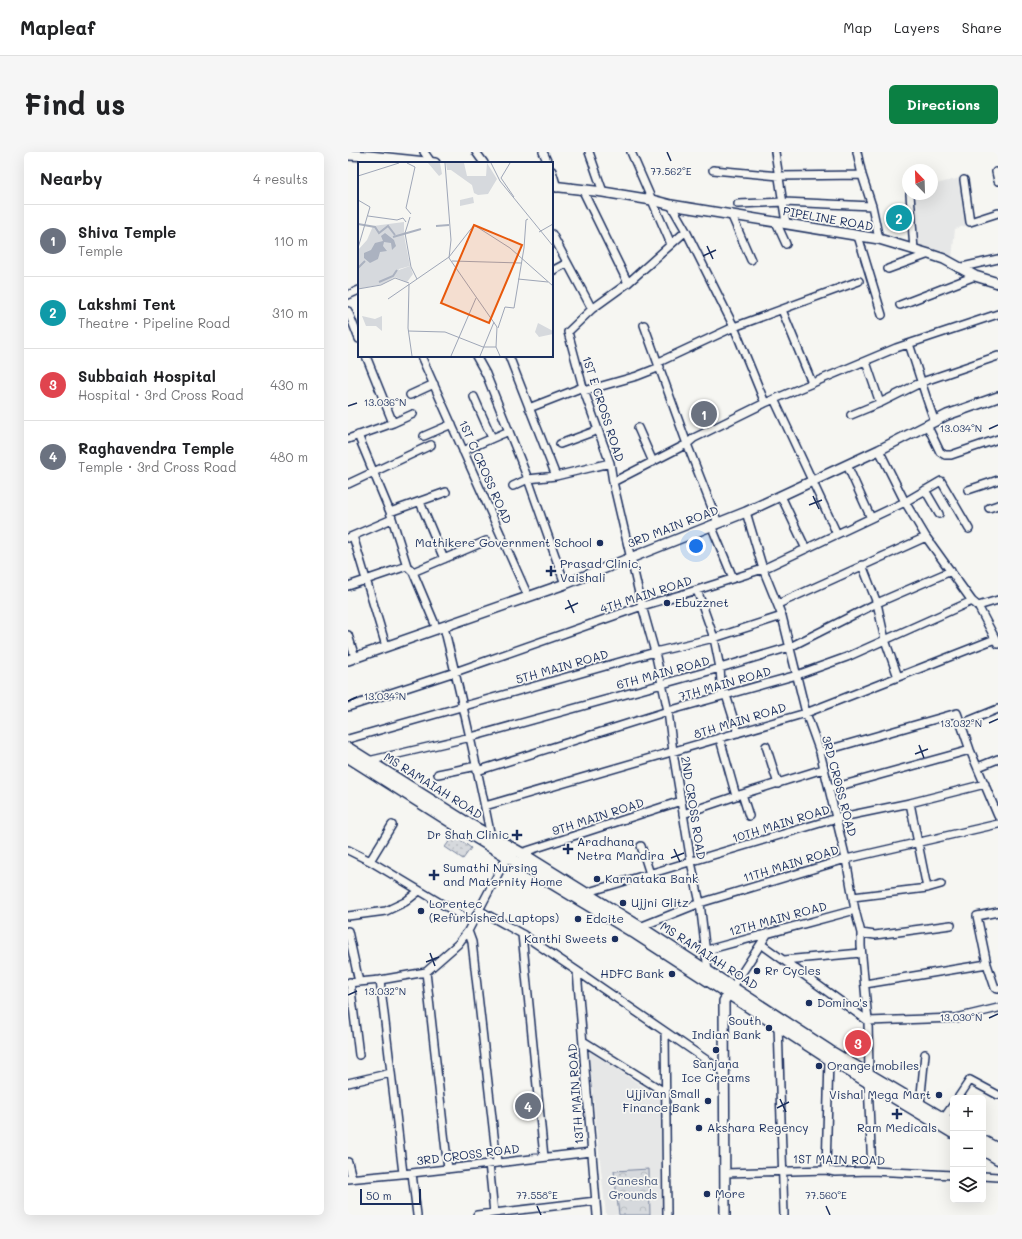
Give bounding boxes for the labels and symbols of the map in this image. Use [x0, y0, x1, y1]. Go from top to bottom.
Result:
inset map [358, 162, 553, 357]
text: 77.562°E [650, 164, 692, 178]
north arrow [902, 164, 938, 200]
street label: PIPELINE ROAD [782, 202, 875, 234]
pin: 2 [886, 203, 912, 233]
street label: 1ST E CROSS ROAD [579, 354, 629, 464]
text: 13.036°N [364, 395, 406, 409]
pin: 1 [691, 399, 717, 429]
street label: 1ST C CROSS ROAD [456, 417, 516, 526]
text: 13.034°N [940, 421, 982, 435]
street label: 3RD MAIN ROAD [625, 501, 720, 551]
place label: Mathikere Government School [415, 534, 592, 550]
your location [686, 536, 706, 556]
marker: Mathikere Government School [595, 538, 605, 548]
place label: Prasad Clinic, Vaishali [560, 555, 642, 585]
marker: Prasad Clinic, Vaishali [545, 565, 557, 577]
street label: 4TH MAIN ROAD [598, 572, 694, 616]
place label: Ebuzznet [675, 594, 729, 610]
marker: Ebuzznet [662, 598, 672, 608]
street label: 5TH MAIN ROAD [514, 645, 610, 687]
street label: 6TH MAIN ROAD [614, 652, 711, 692]
street label: 7TH MAIN ROAD [677, 662, 773, 704]
text: 13.034°N [364, 689, 406, 703]
street label: 8TH MAIN ROAD [692, 698, 788, 742]
text: 13.032°N [940, 716, 982, 730]
street label: 3RD CROSS ROAD [819, 734, 861, 838]
street label: MS RAMAIAH ROAD [381, 748, 486, 822]
street label: 2ND CROSS ROAD [678, 755, 710, 861]
street label: 9TH MAIN ROAD [550, 794, 646, 838]
street label: 10TH MAIN ROAD [730, 801, 832, 846]
place label: Dr Shah Clinic [427, 826, 509, 842]
marker: Dr Shah Clinic [512, 830, 522, 840]
place label: Aradhana Netra Mandira [577, 833, 664, 863]
street label: 11TH MAIN ROAD [741, 841, 841, 885]
marker: Aradhana Netra Mandira [562, 843, 574, 855]
place label: Sumathi Nursing and Maternity Home [443, 859, 563, 889]
marker: Sumathi Nursing and Maternity Home [428, 869, 440, 881]
place label: Karnataka Bank [605, 870, 698, 886]
marker: Karnataka Bank [592, 874, 602, 884]
place label: Ujjni Glitz [631, 894, 689, 910]
place label: Lorentec (Refurbished Laptops) [429, 895, 559, 925]
street label: 12TH MAIN ROAD [727, 897, 828, 939]
marker: Ujjni Glitz [618, 898, 628, 908]
marker: Lorentec (Refurbished Laptops) [416, 906, 426, 916]
place label: Edcite [586, 910, 624, 926]
marker: Edcite [573, 914, 583, 924]
street label: MS RAMAIAH ROAD [657, 917, 762, 993]
place label: Kanthi Sweets [524, 930, 607, 946]
marker: Kanthi Sweets [610, 934, 620, 944]
place label: Rr Cycles [765, 962, 821, 978]
place label: HDFC Bank [600, 965, 664, 981]
marker: Rr Cycles [752, 966, 762, 976]
marker: HDFC Bank [667, 969, 677, 979]
text: 13.032°N [364, 984, 406, 998]
place label: Domino's [817, 994, 868, 1010]
marker: Domino's [804, 998, 814, 1008]
text: 13.030°N [940, 1010, 982, 1024]
place label: South Indian Bank [692, 1012, 761, 1042]
marker: South Indian Bank [764, 1023, 774, 1033]
pin: 3 [845, 1028, 871, 1058]
street label: 13TH MAIN ROAD [563, 1043, 587, 1145]
marker: Sanjana Ice Creams [711, 1045, 721, 1055]
place label: Sanjana Ice Creams [682, 1055, 750, 1085]
place label: Orange mobiles [827, 1057, 919, 1073]
marker: Orange mobiles [814, 1061, 824, 1071]
place label: Ujjivan Small Finance Bank [623, 1085, 700, 1115]
place label: Vishal Mega Mart [829, 1086, 931, 1102]
marker: Vishal Mega Mart [934, 1090, 944, 1100]
pin: 4 [515, 1091, 541, 1121]
marker: Ujjivan Small Finance Bank [703, 1096, 713, 1106]
marker: Ram Medicals [892, 1109, 902, 1119]
place label: Akshara Regency [707, 1119, 809, 1135]
place label: Ram Medicals [857, 1119, 937, 1135]
marker: Akshara Regency [694, 1123, 704, 1133]
street label: 3RD CROSS ROAD [415, 1140, 520, 1168]
street label: 1ST MAIN ROAD [793, 1150, 885, 1168]
park label: Ganesha Grounds [608, 1172, 658, 1202]
place label: More [715, 1185, 745, 1201]
scale bar [360, 1187, 421, 1206]
text: 77.558°E [516, 1188, 558, 1202]
text: 77.560°E [805, 1188, 847, 1202]
marker: More [702, 1189, 712, 1199]

